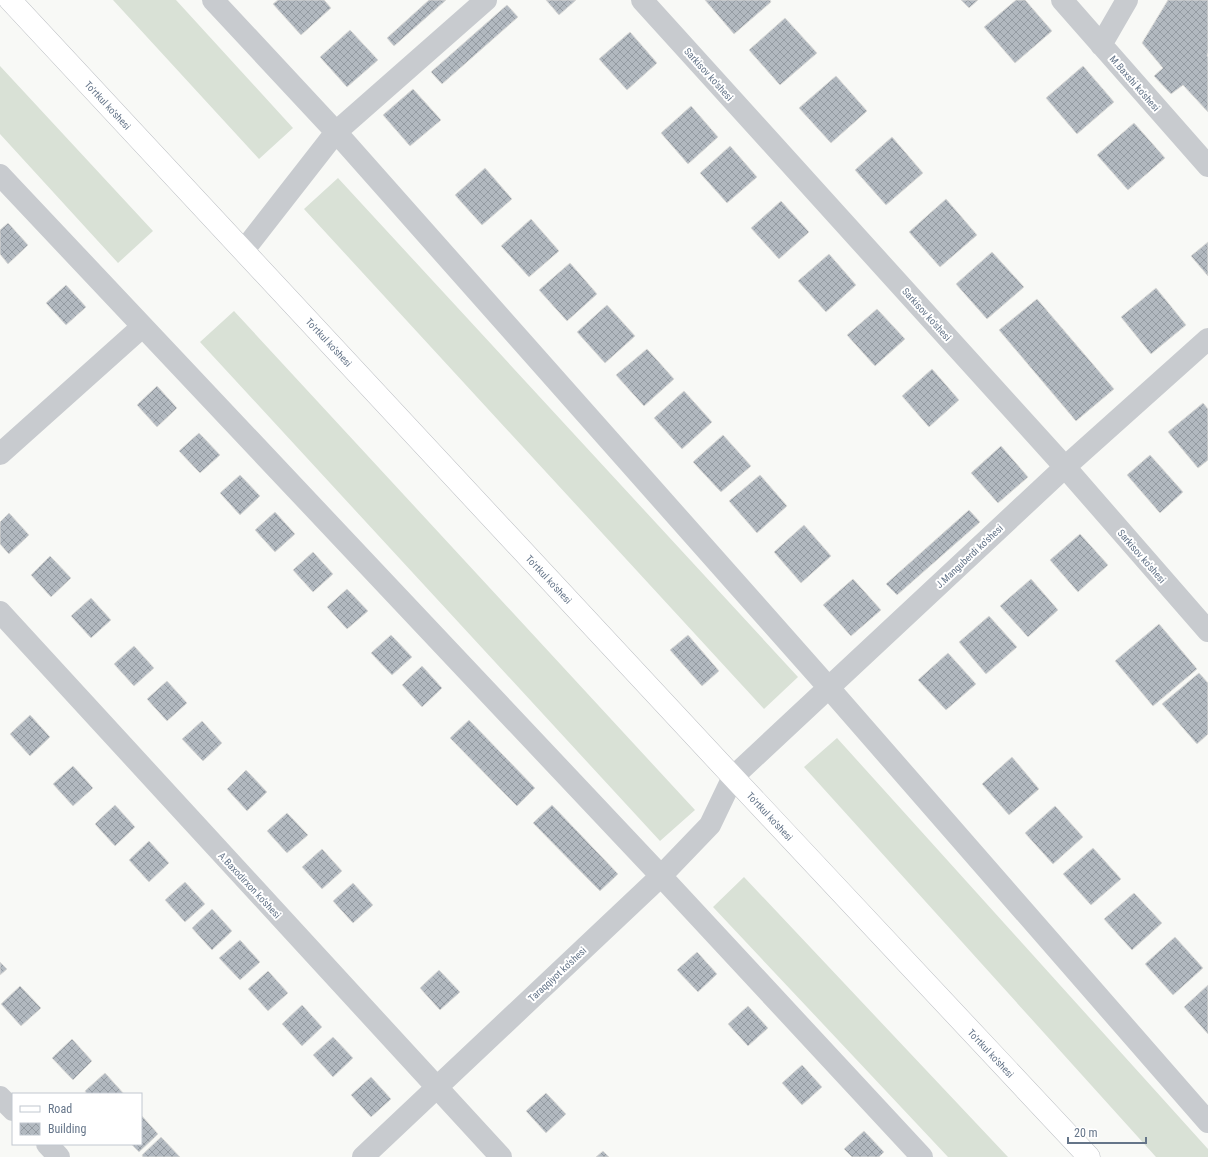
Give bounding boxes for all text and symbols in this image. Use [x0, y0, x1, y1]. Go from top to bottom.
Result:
street label: Sarkisov ko'shesi [682, 46, 735, 103]
street label: M.Baxshi ko'shesi [1108, 53, 1162, 113]
street label: To'rtkul ko'shesi [82, 79, 133, 132]
street label: Sarkisov ko'shesi [900, 286, 953, 343]
street label: To'rtkul ko'shesi [303, 316, 354, 369]
street label: J.Manguberdi ko'shesi [934, 522, 1005, 590]
street label: Sarkisov ko'shesi [1115, 527, 1168, 585]
street label: To'rtkul ko'shesi [523, 553, 574, 606]
street label: To'rtkul ko'shesi [744, 790, 795, 843]
street label: A.Baxodirxon ko'shesi [216, 850, 283, 920]
street label: Taraqqiyot ko'shesi [526, 945, 588, 1004]
street label: To'rtkul ko'shesi [965, 1027, 1016, 1080]
legend [12, 1093, 142, 1145]
text: Road [48, 1102, 72, 1116]
scale bar [1068, 1119, 1146, 1145]
text: Building [48, 1122, 86, 1136]
text: 20 m [1074, 1126, 1098, 1140]

